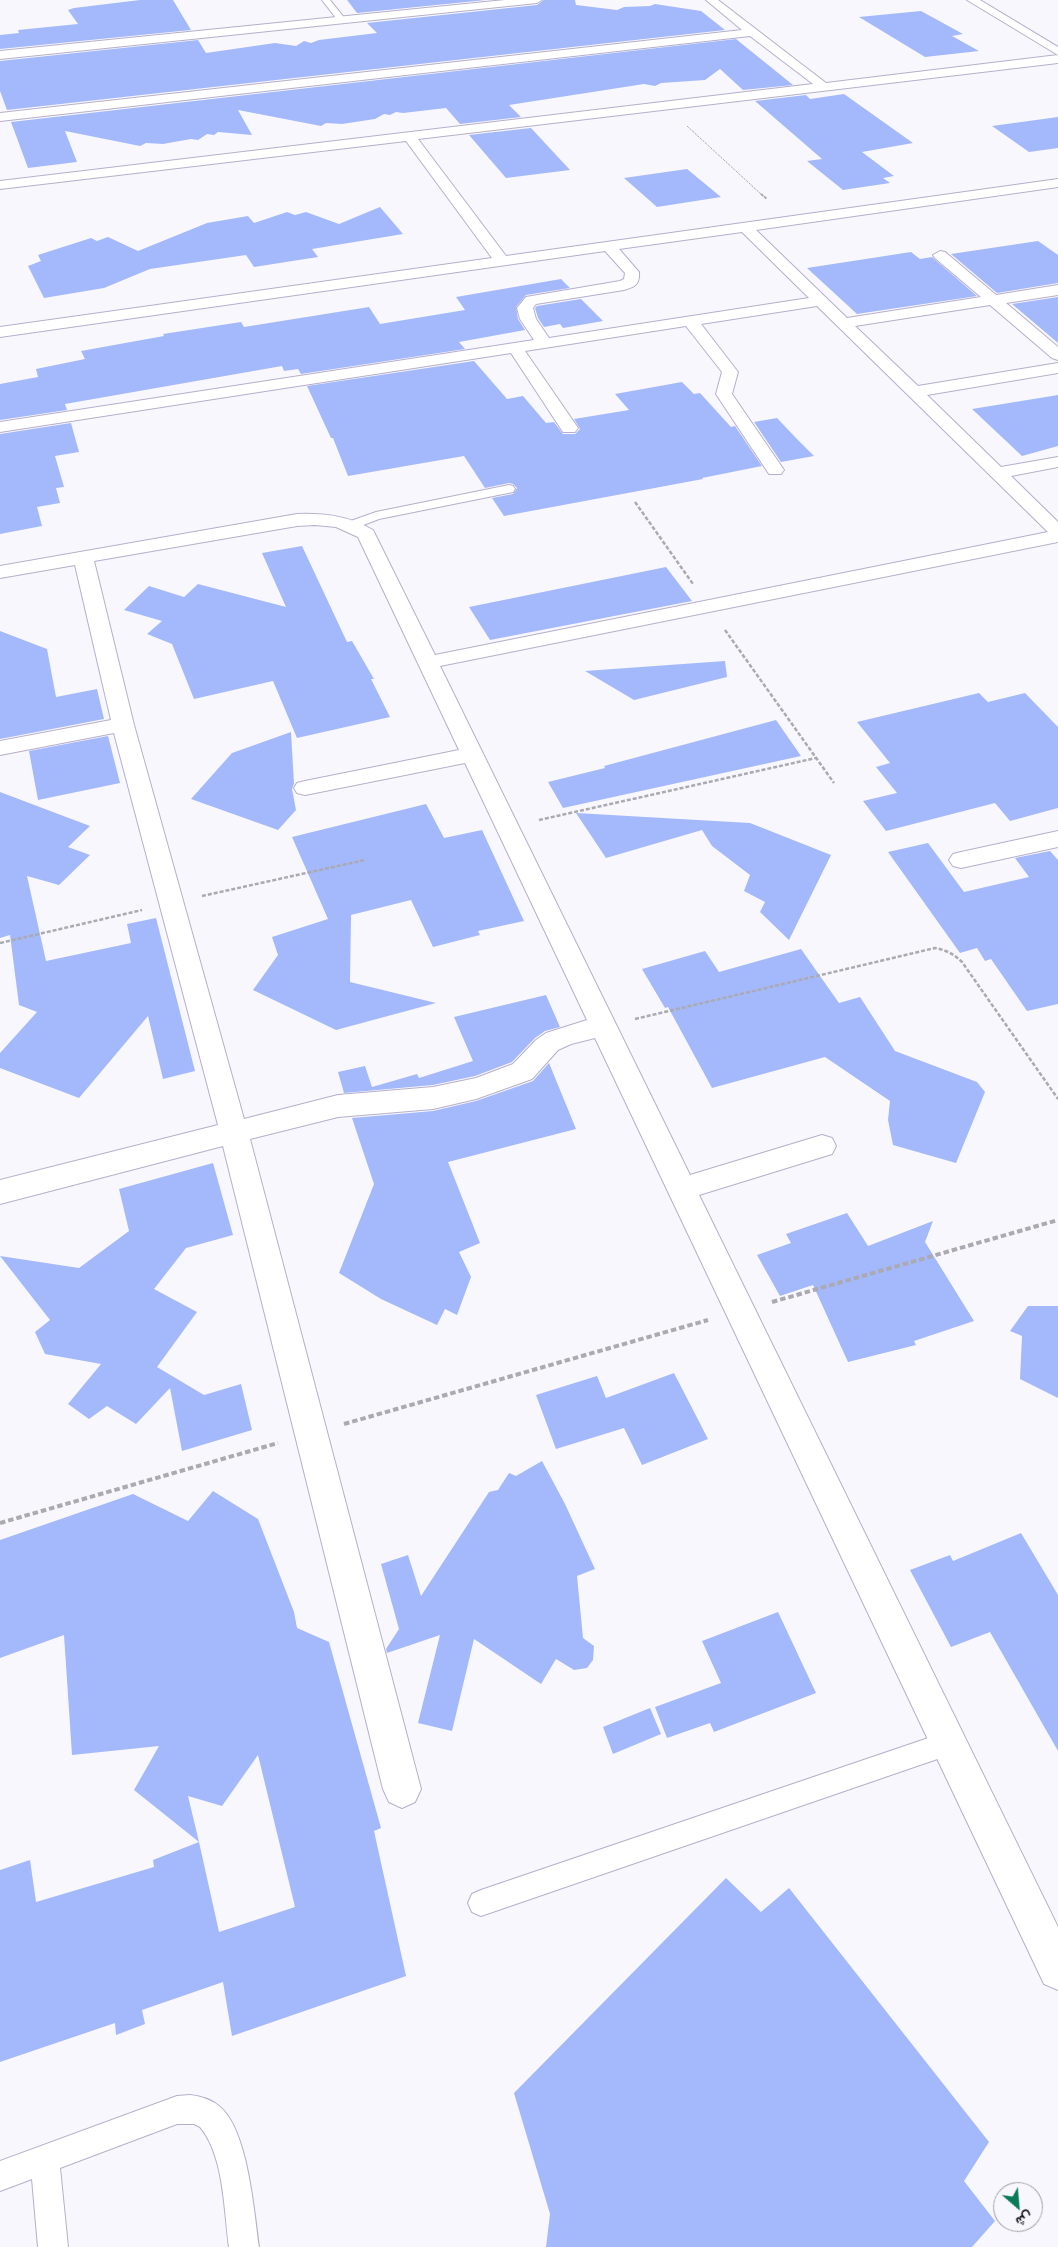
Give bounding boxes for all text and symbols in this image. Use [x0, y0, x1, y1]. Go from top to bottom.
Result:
north arrow [993, 2182, 1043, 2232]
text: ش [1012, 2207, 1036, 2232]

